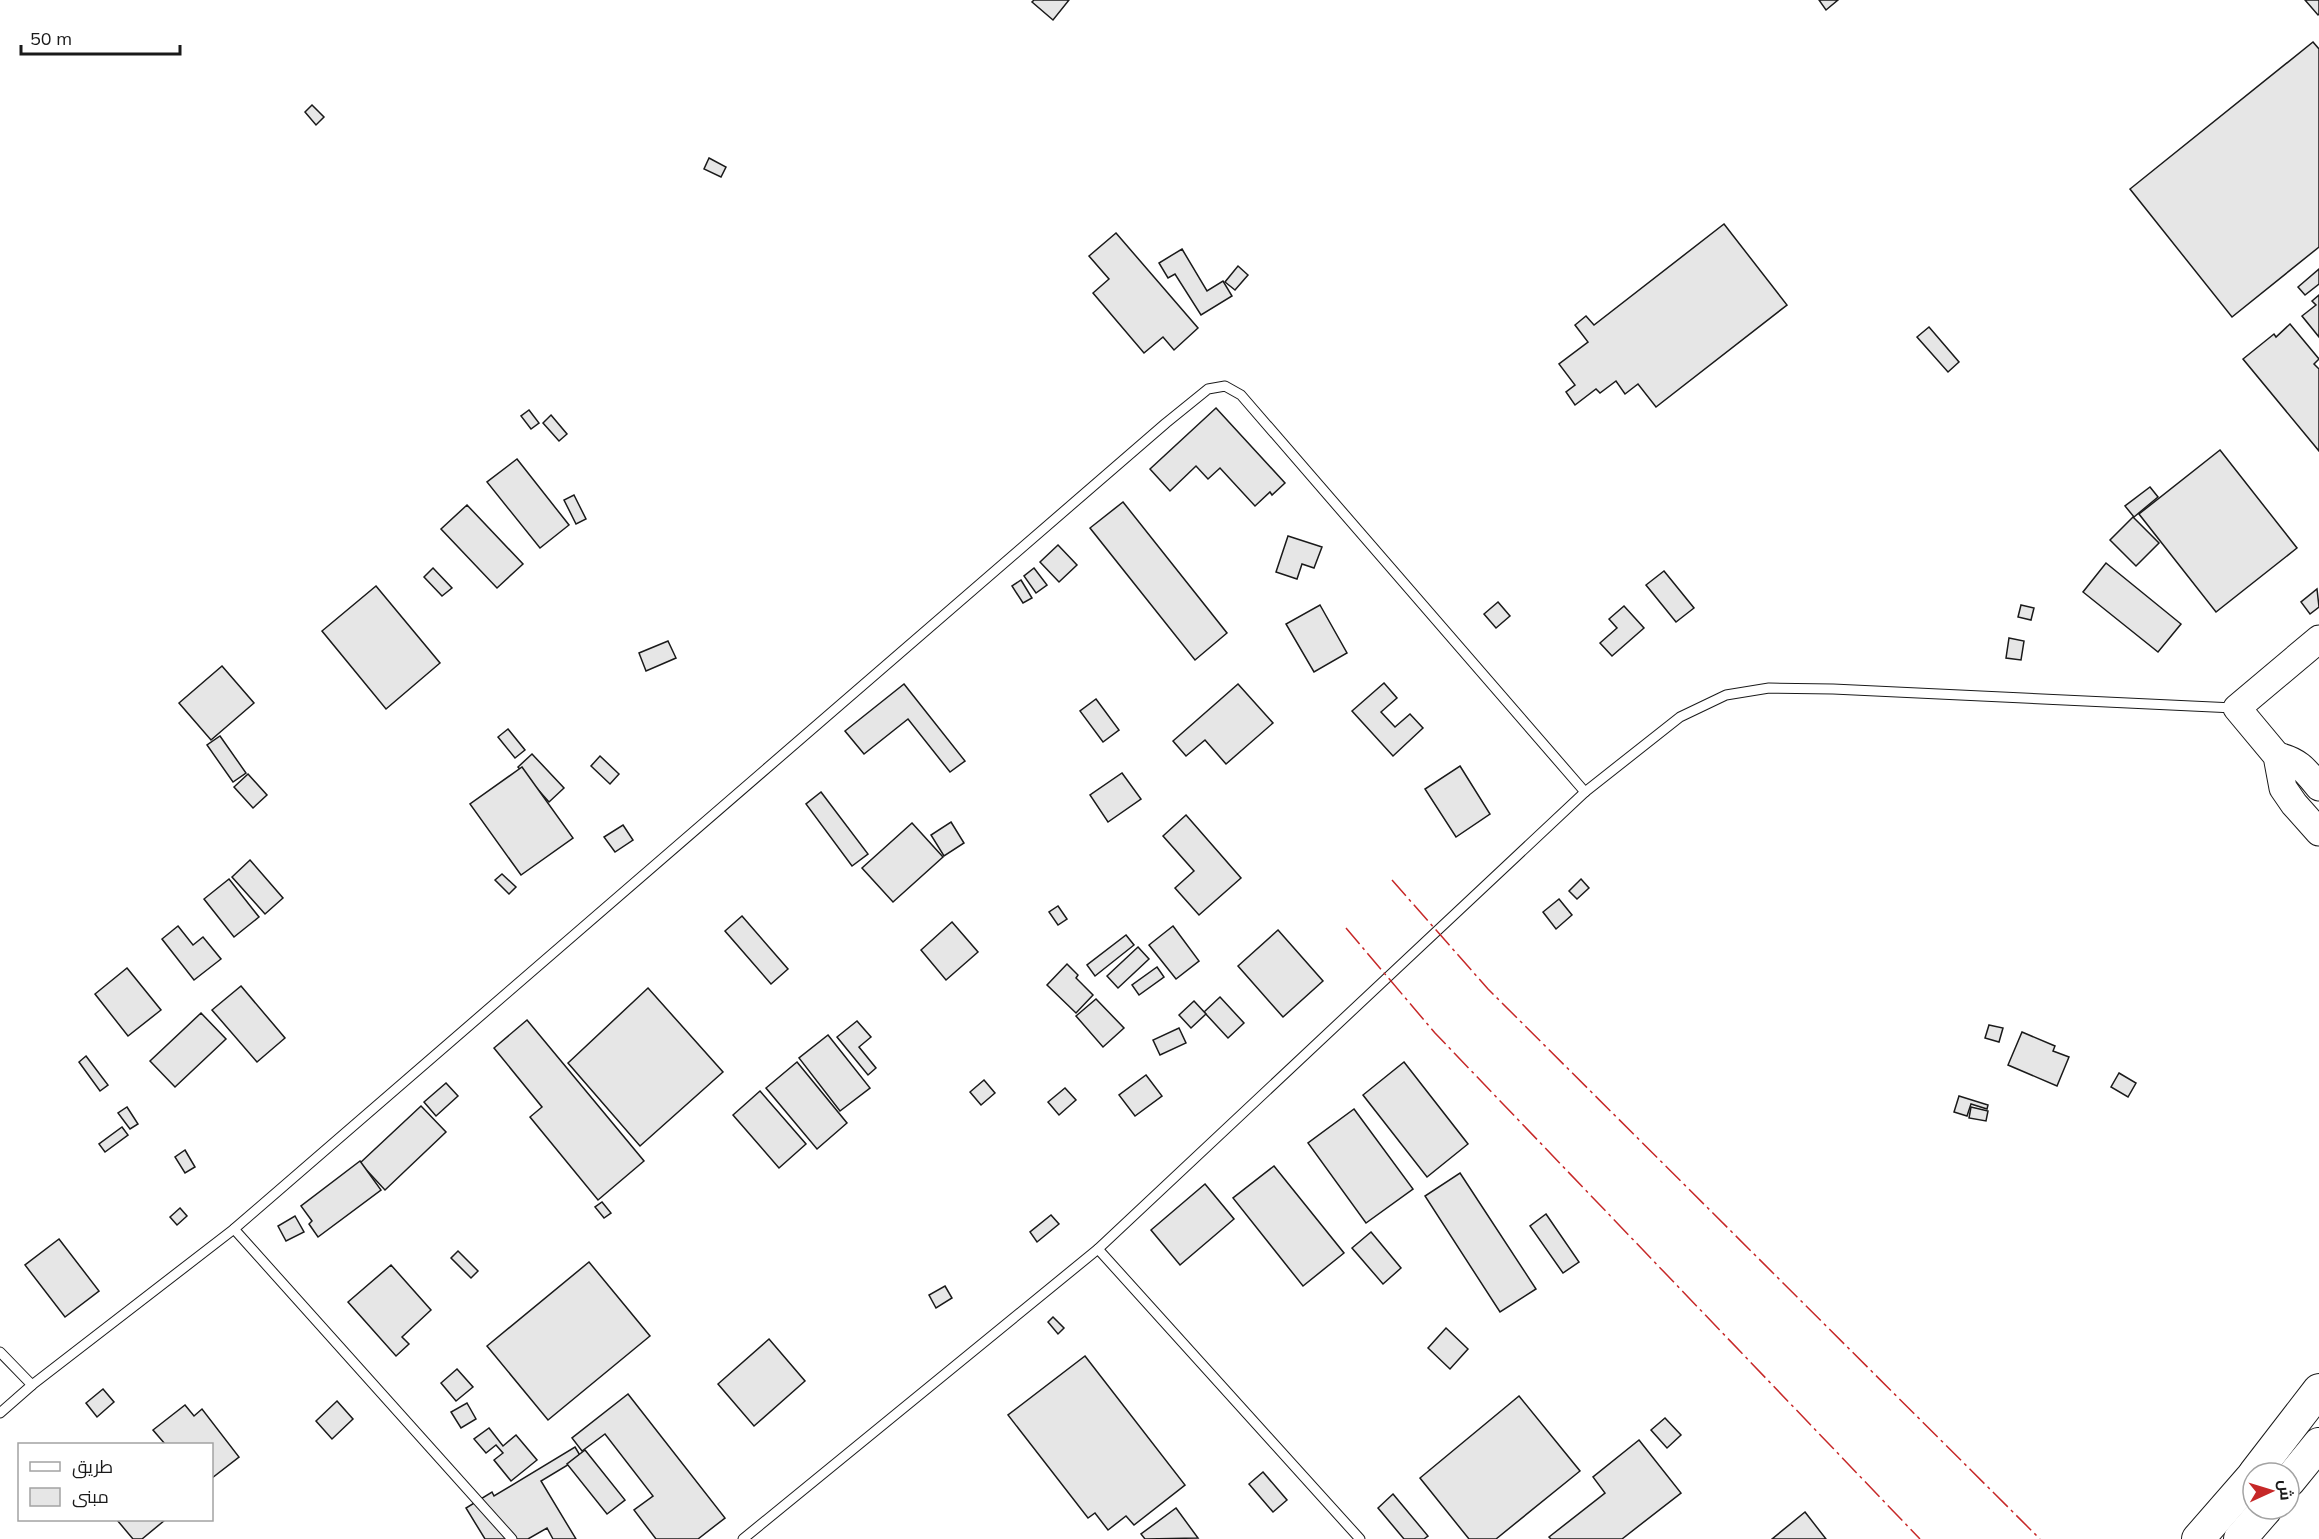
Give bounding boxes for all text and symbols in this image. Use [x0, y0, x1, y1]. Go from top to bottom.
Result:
scale bar [21, 18, 180, 56]
text: 50 m [30, 27, 72, 50]
legend [18, 1443, 213, 1521]
text: طريق [72, 1455, 113, 1479]
north arrow [2241, 1461, 2301, 1521]
text: ش [2275, 1479, 2297, 1501]
text: مبنى [72, 1485, 109, 1508]

